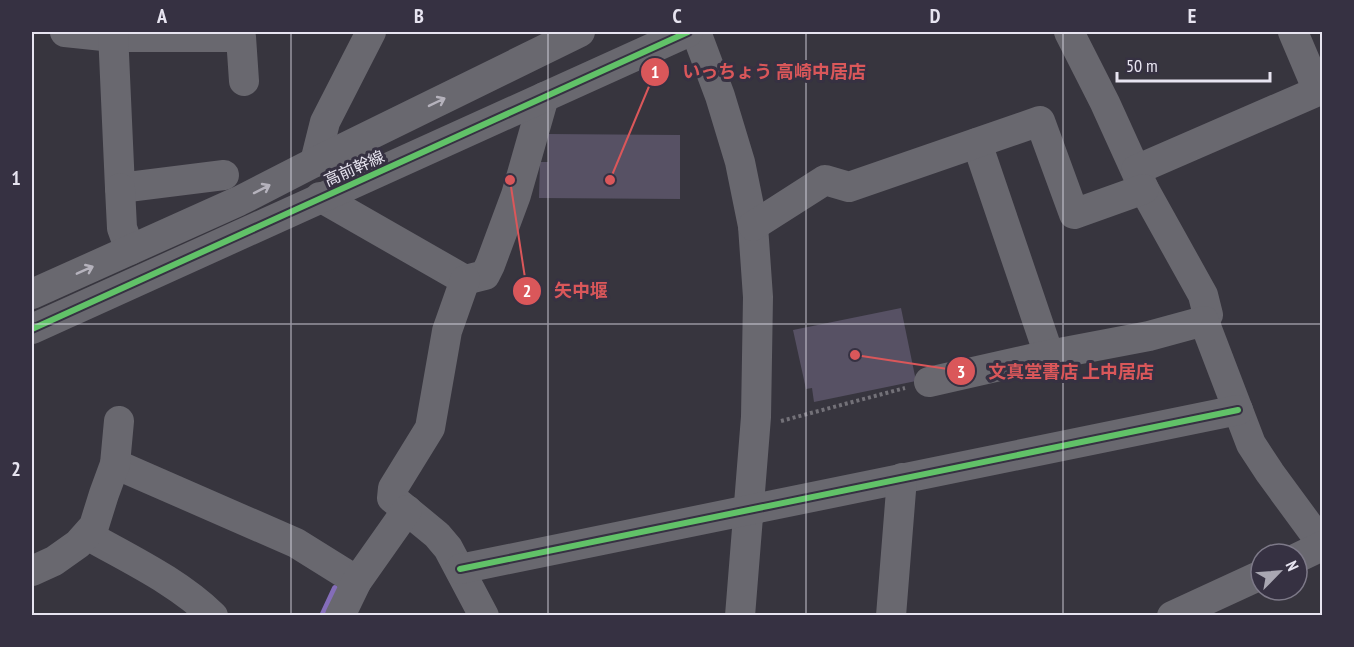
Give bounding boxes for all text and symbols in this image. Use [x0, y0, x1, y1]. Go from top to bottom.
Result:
text: A [156, 3, 168, 29]
text: B [414, 3, 424, 29]
text: C [672, 3, 682, 29]
text: D [930, 3, 941, 29]
text: E [1188, 3, 1196, 29]
scale bar [1117, 45, 1270, 83]
callout: いっちょう 高崎中居店 [640, 54, 877, 90]
text: 50 m [1126, 54, 1158, 77]
text: 1 [651, 60, 659, 83]
text: いっちょう 高崎中居店 [682, 60, 866, 83]
one-way arrow [427, 96, 445, 108]
street label: 高前幹線 [321, 146, 387, 190]
text: 1 [11, 165, 21, 191]
one-way arrow [253, 183, 271, 194]
one-way arrow [76, 264, 94, 275]
callout: 矢中堰 [512, 273, 620, 309]
text: 2 [523, 279, 531, 302]
text: 矢中堰 [554, 279, 608, 302]
callout: 文真堂書店 上中居店 [946, 353, 1166, 389]
text: 3 [957, 360, 965, 383]
text: 文真堂書店 上中居店 [988, 360, 1154, 383]
text: 2 [11, 456, 21, 482]
north arrow [1249, 542, 1309, 602]
text: N [1282, 558, 1303, 574]

